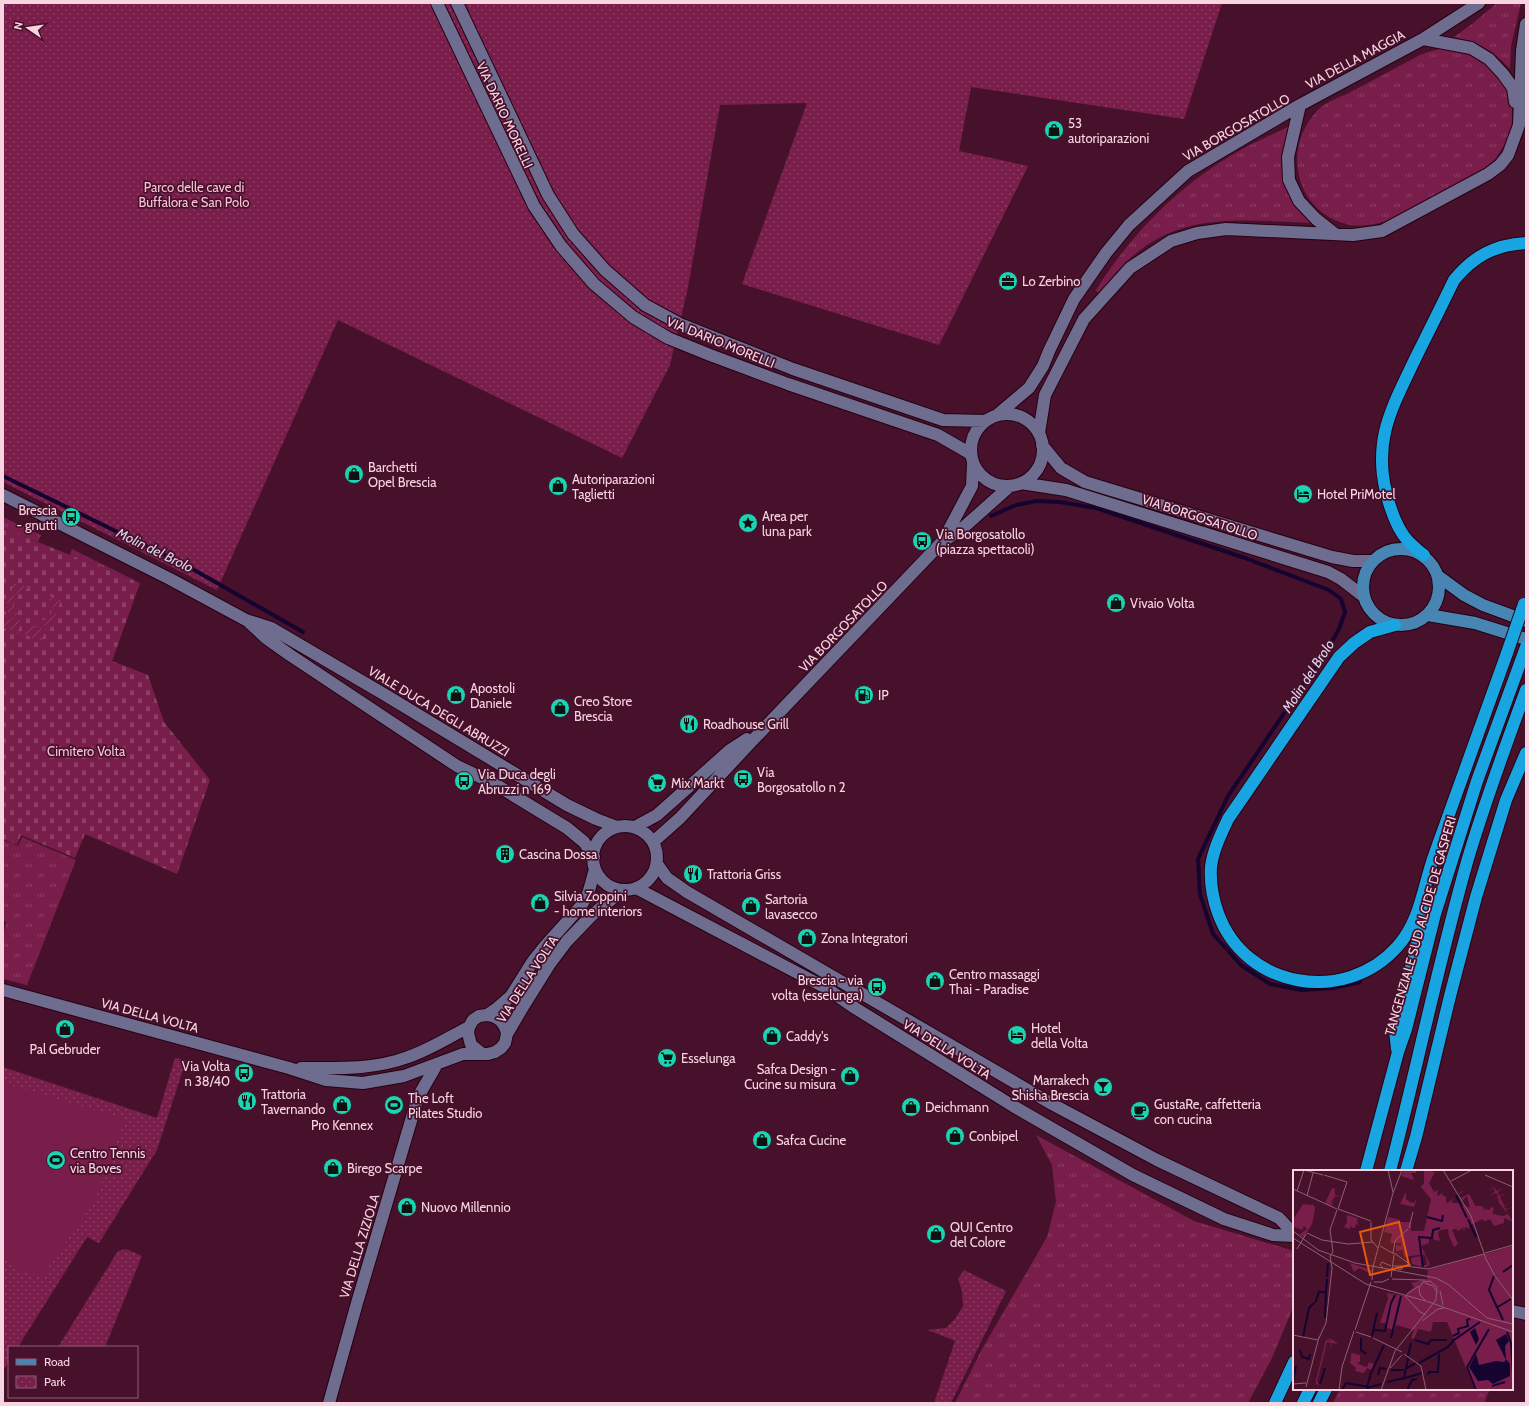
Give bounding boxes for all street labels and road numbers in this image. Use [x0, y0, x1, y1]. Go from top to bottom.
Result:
street label: VIA DELLA MAGGIA [1303, 26, 1407, 92]
street label: VIA DARIO MORELLI [473, 59, 537, 171]
street label: VIA BORGOSATOLLO [1180, 90, 1292, 164]
street label: VIA DARIO MORELLI [664, 313, 778, 371]
street label: VIA BORGOSATOLLO [1140, 491, 1260, 543]
street label: VIA BORGOSATOLLO [795, 577, 891, 675]
street label: VIALE DUCA DEGLI ABRUZZI [365, 662, 513, 760]
street label: TANGENZIALE SUD ALCIDE DE GASPERI [1381, 814, 1459, 1038]
street label: VIA DELLA VOLTA [493, 933, 561, 1025]
street label: VIA DELLA VOLTA [99, 994, 201, 1036]
street label: VIA DELLA VOLTA [900, 1016, 994, 1082]
street label: VIA DELLA ZIZIOLA [336, 1192, 382, 1300]

